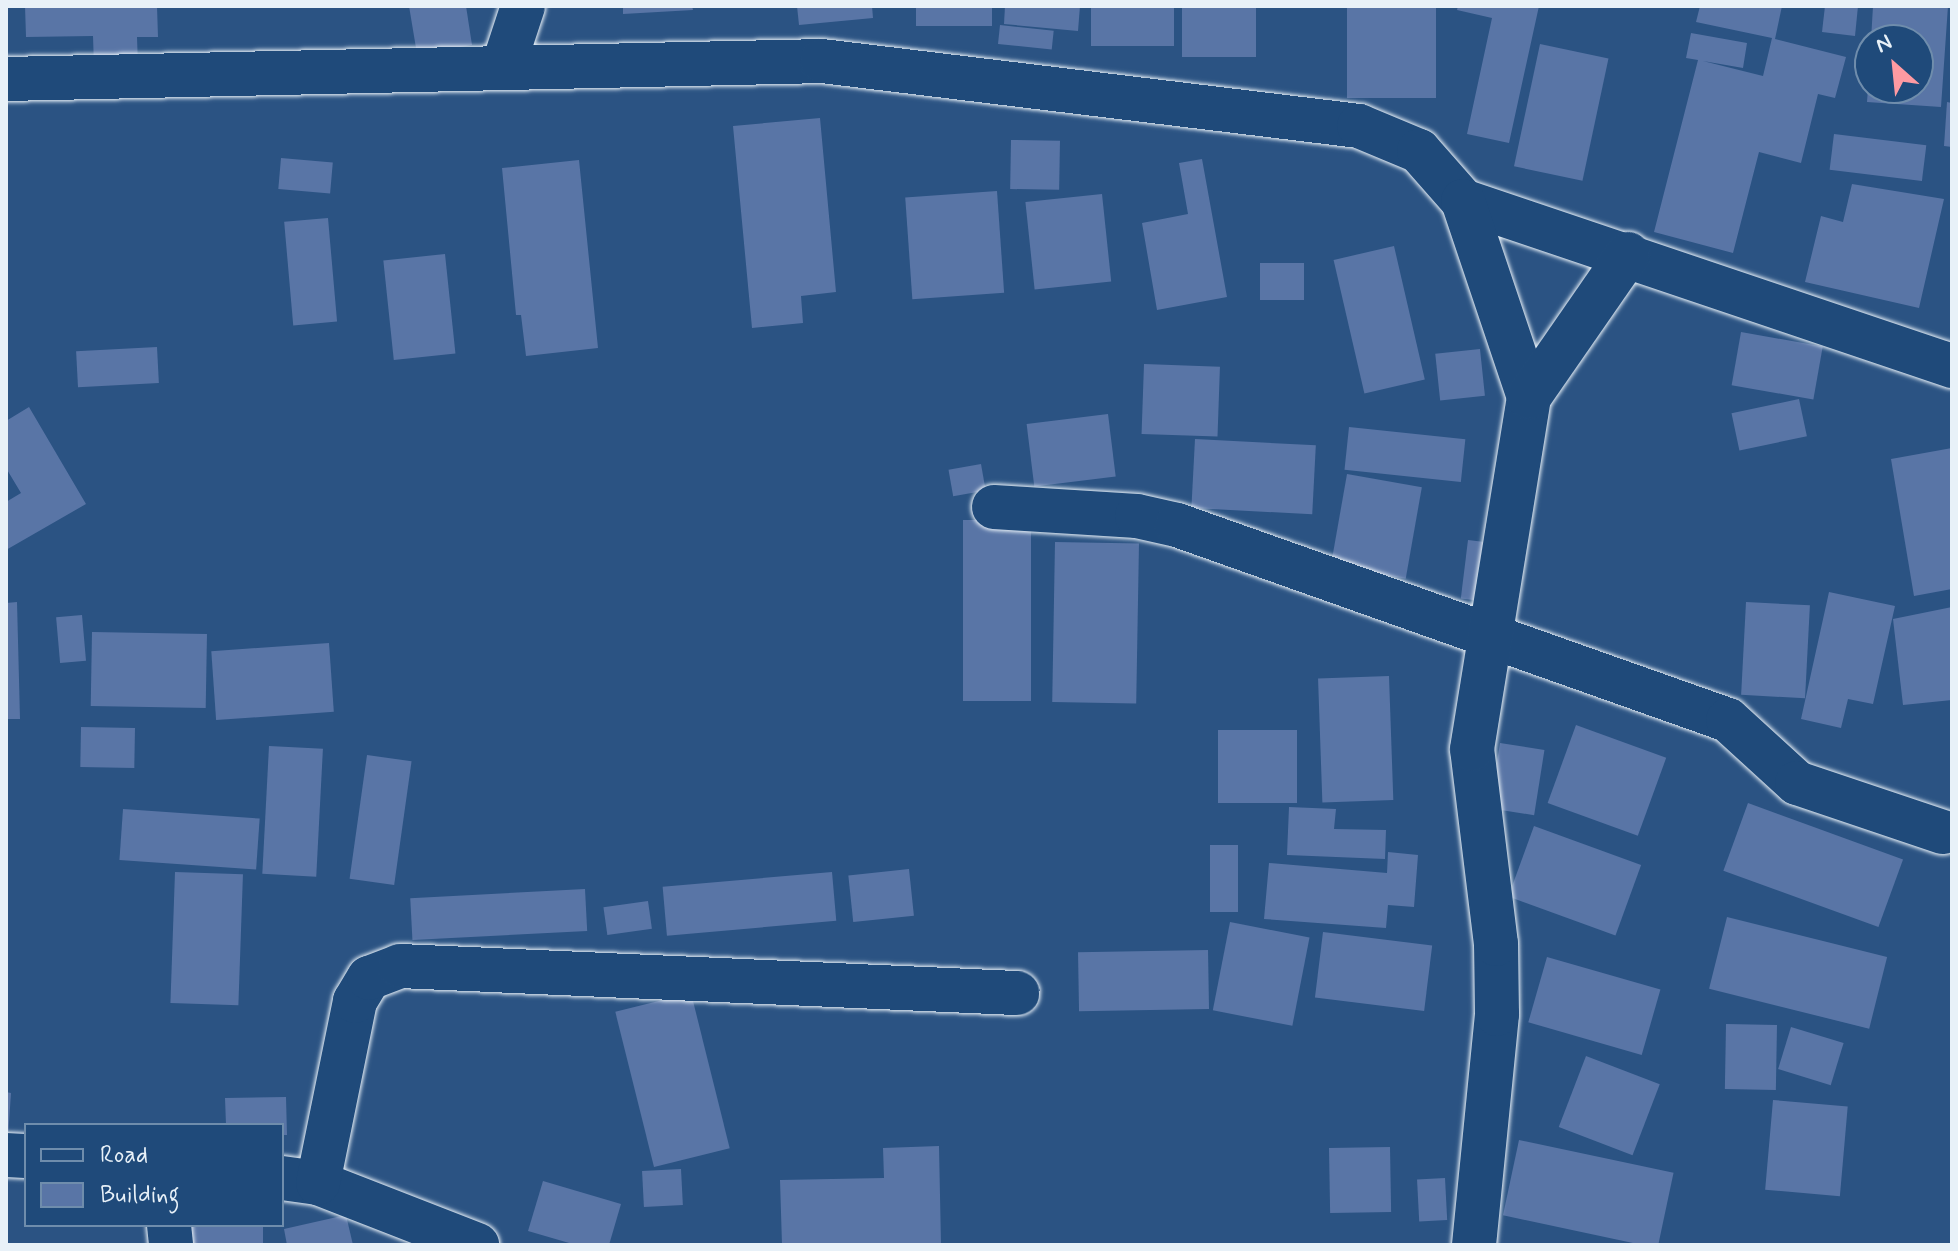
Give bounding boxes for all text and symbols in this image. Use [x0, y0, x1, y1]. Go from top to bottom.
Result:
north arrow [1854, 24, 1934, 104]
text: N [1871, 29, 1897, 60]
legend [24, 1123, 284, 1227]
text: Road [100, 1140, 148, 1171]
text: Building [100, 1180, 180, 1211]

